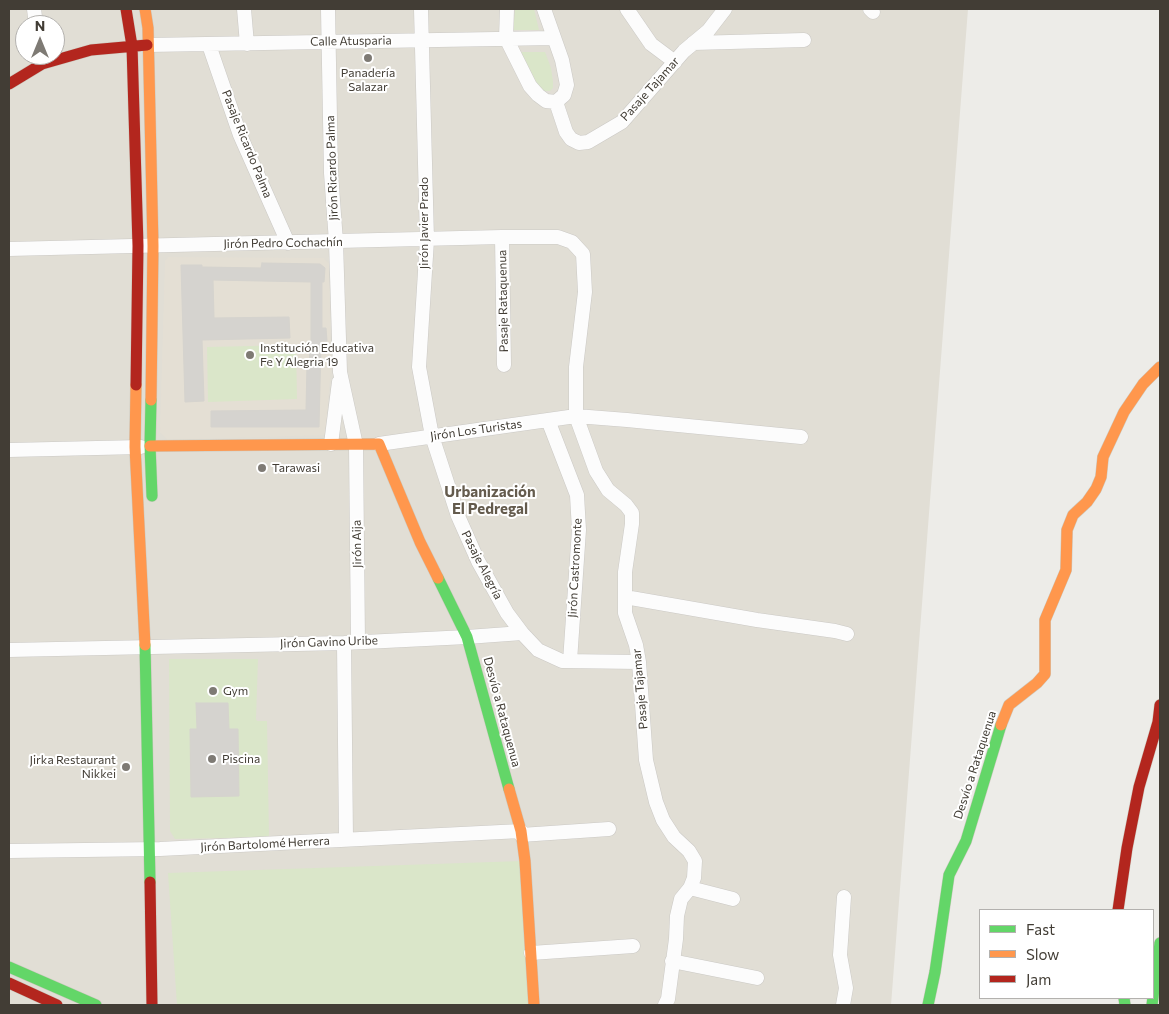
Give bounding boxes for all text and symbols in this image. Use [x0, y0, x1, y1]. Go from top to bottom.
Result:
north arrow [15, 15, 65, 65]
text: N [35, 17, 45, 34]
street label: Calle Atusparia [310, 33, 392, 49]
marker: Panadería Salazar [362, 52, 374, 64]
street label: Pasaje Tajamar [618, 54, 682, 124]
place label: Panadería Salazar [341, 66, 395, 94]
street label: Pasaje Ricardo Palma [219, 88, 275, 200]
street label: Jirón Ricardo Palma [323, 115, 341, 221]
street label: Jirón Javier Prado [417, 177, 431, 269]
street label: Jirón Pedro Cochachín [223, 235, 343, 251]
street label: Pasaje Rataquenua [495, 250, 511, 352]
place label: Institución Educativa Fe Y Alegria 19 [260, 341, 374, 369]
marker: Institución Educativa Fe Y Alegria 19 [244, 349, 256, 361]
street label: Jirón Los Turistas [429, 416, 523, 444]
place label: Tarawasi [272, 461, 320, 475]
marker: Tarawasi [256, 462, 268, 474]
district label: Urbanización El Pedregal [444, 483, 536, 518]
street label: Jirón Castromonte [565, 518, 585, 618]
street label: Jirón Aija [349, 520, 365, 568]
street label: Pasaje Alegría [458, 528, 506, 602]
street label: Jirón Gavino Uribe [280, 633, 378, 651]
street label: Pasaje Tajamar [629, 648, 651, 730]
street label: Desvío a Rataquenua [480, 655, 524, 769]
place label: Gym [223, 684, 248, 698]
marker: Gym [207, 685, 219, 697]
street label: Desvío a Rataquenua [951, 709, 999, 821]
place label: Piscina [222, 752, 260, 766]
place label: Jirka Restaurant Nikkei [30, 753, 116, 781]
marker: Piscina [206, 753, 218, 765]
marker: Jirka Restaurant Nikkei [120, 761, 132, 773]
street label: Jirón Bartolomé Herrera [200, 833, 330, 855]
legend [979, 909, 1154, 999]
text: Fast [1026, 920, 1055, 938]
text: Slow [1026, 945, 1059, 963]
text: Jam [1026, 970, 1051, 988]

